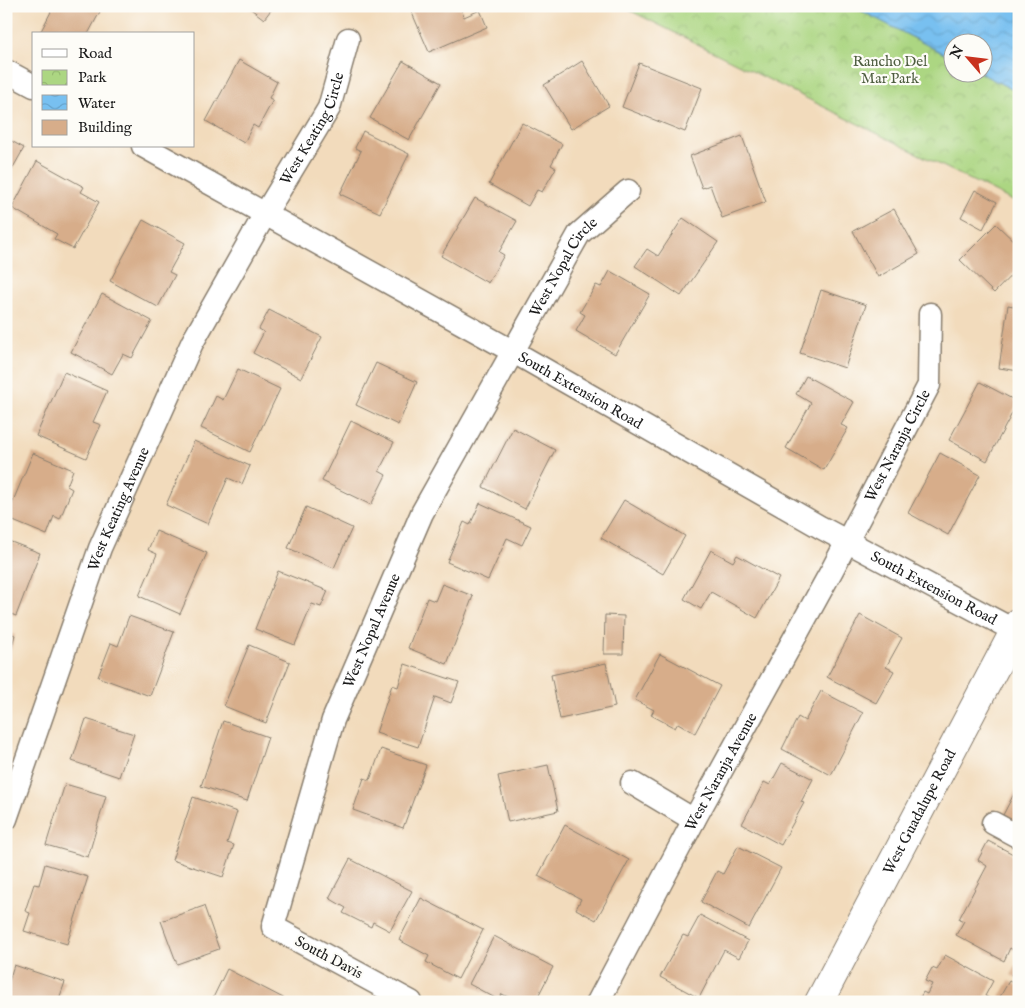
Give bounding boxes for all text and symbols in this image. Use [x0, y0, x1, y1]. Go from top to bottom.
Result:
legend [32, 32, 195, 148]
north arrow [942, 32, 992, 82]
text: N [946, 43, 968, 63]
text: Road [78, 44, 113, 63]
park label: Rancho Del Mar Park [853, 52, 928, 88]
text: Park [78, 68, 108, 87]
street label: West Keating Circle [276, 70, 348, 188]
text: Water [78, 94, 116, 113]
text: Building [78, 118, 133, 137]
street label: West Nopal Circle [525, 213, 602, 320]
street label: South Extension Road [515, 348, 647, 434]
street label: West Naranja Circle [861, 386, 935, 505]
street label: West Keating Avenue [84, 444, 154, 573]
street label: South Extension Road [867, 547, 1001, 630]
street label: West Nopal Avenue [339, 570, 405, 691]
street label: West Naranja Avenue [681, 709, 761, 834]
street label: West Guadalupe Road [879, 745, 961, 878]
street label: South Davis [292, 932, 366, 983]

